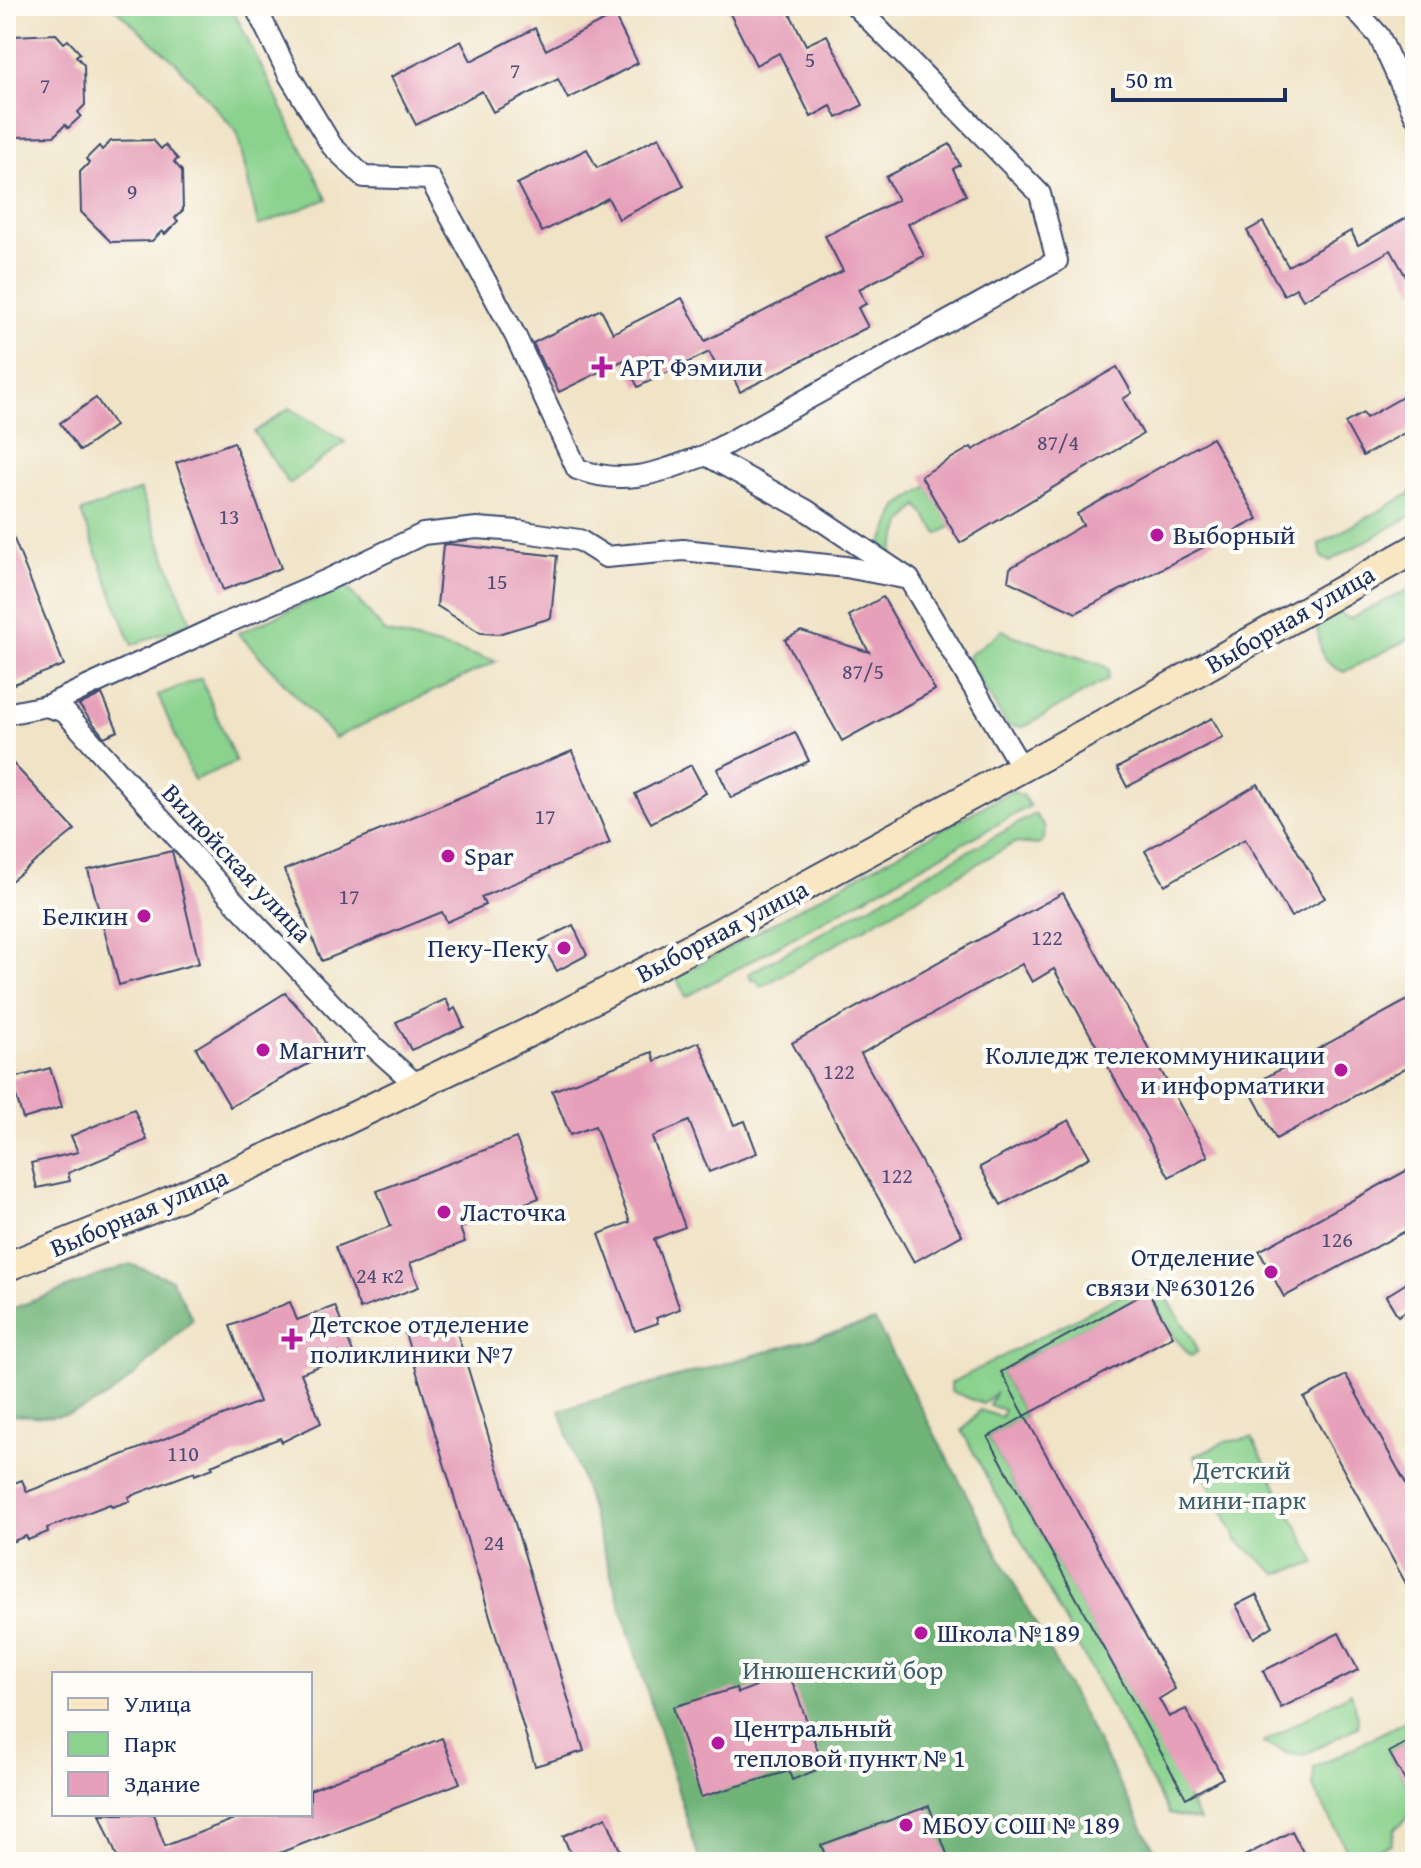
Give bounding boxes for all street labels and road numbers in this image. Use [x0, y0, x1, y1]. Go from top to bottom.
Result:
street label: Выборная улица [1198, 554, 1382, 683]
street label: Вилюйская улица [153, 774, 322, 952]
street label: Выборная улица [629, 868, 815, 992]
street label: Выборная улица [44, 1156, 234, 1267]

